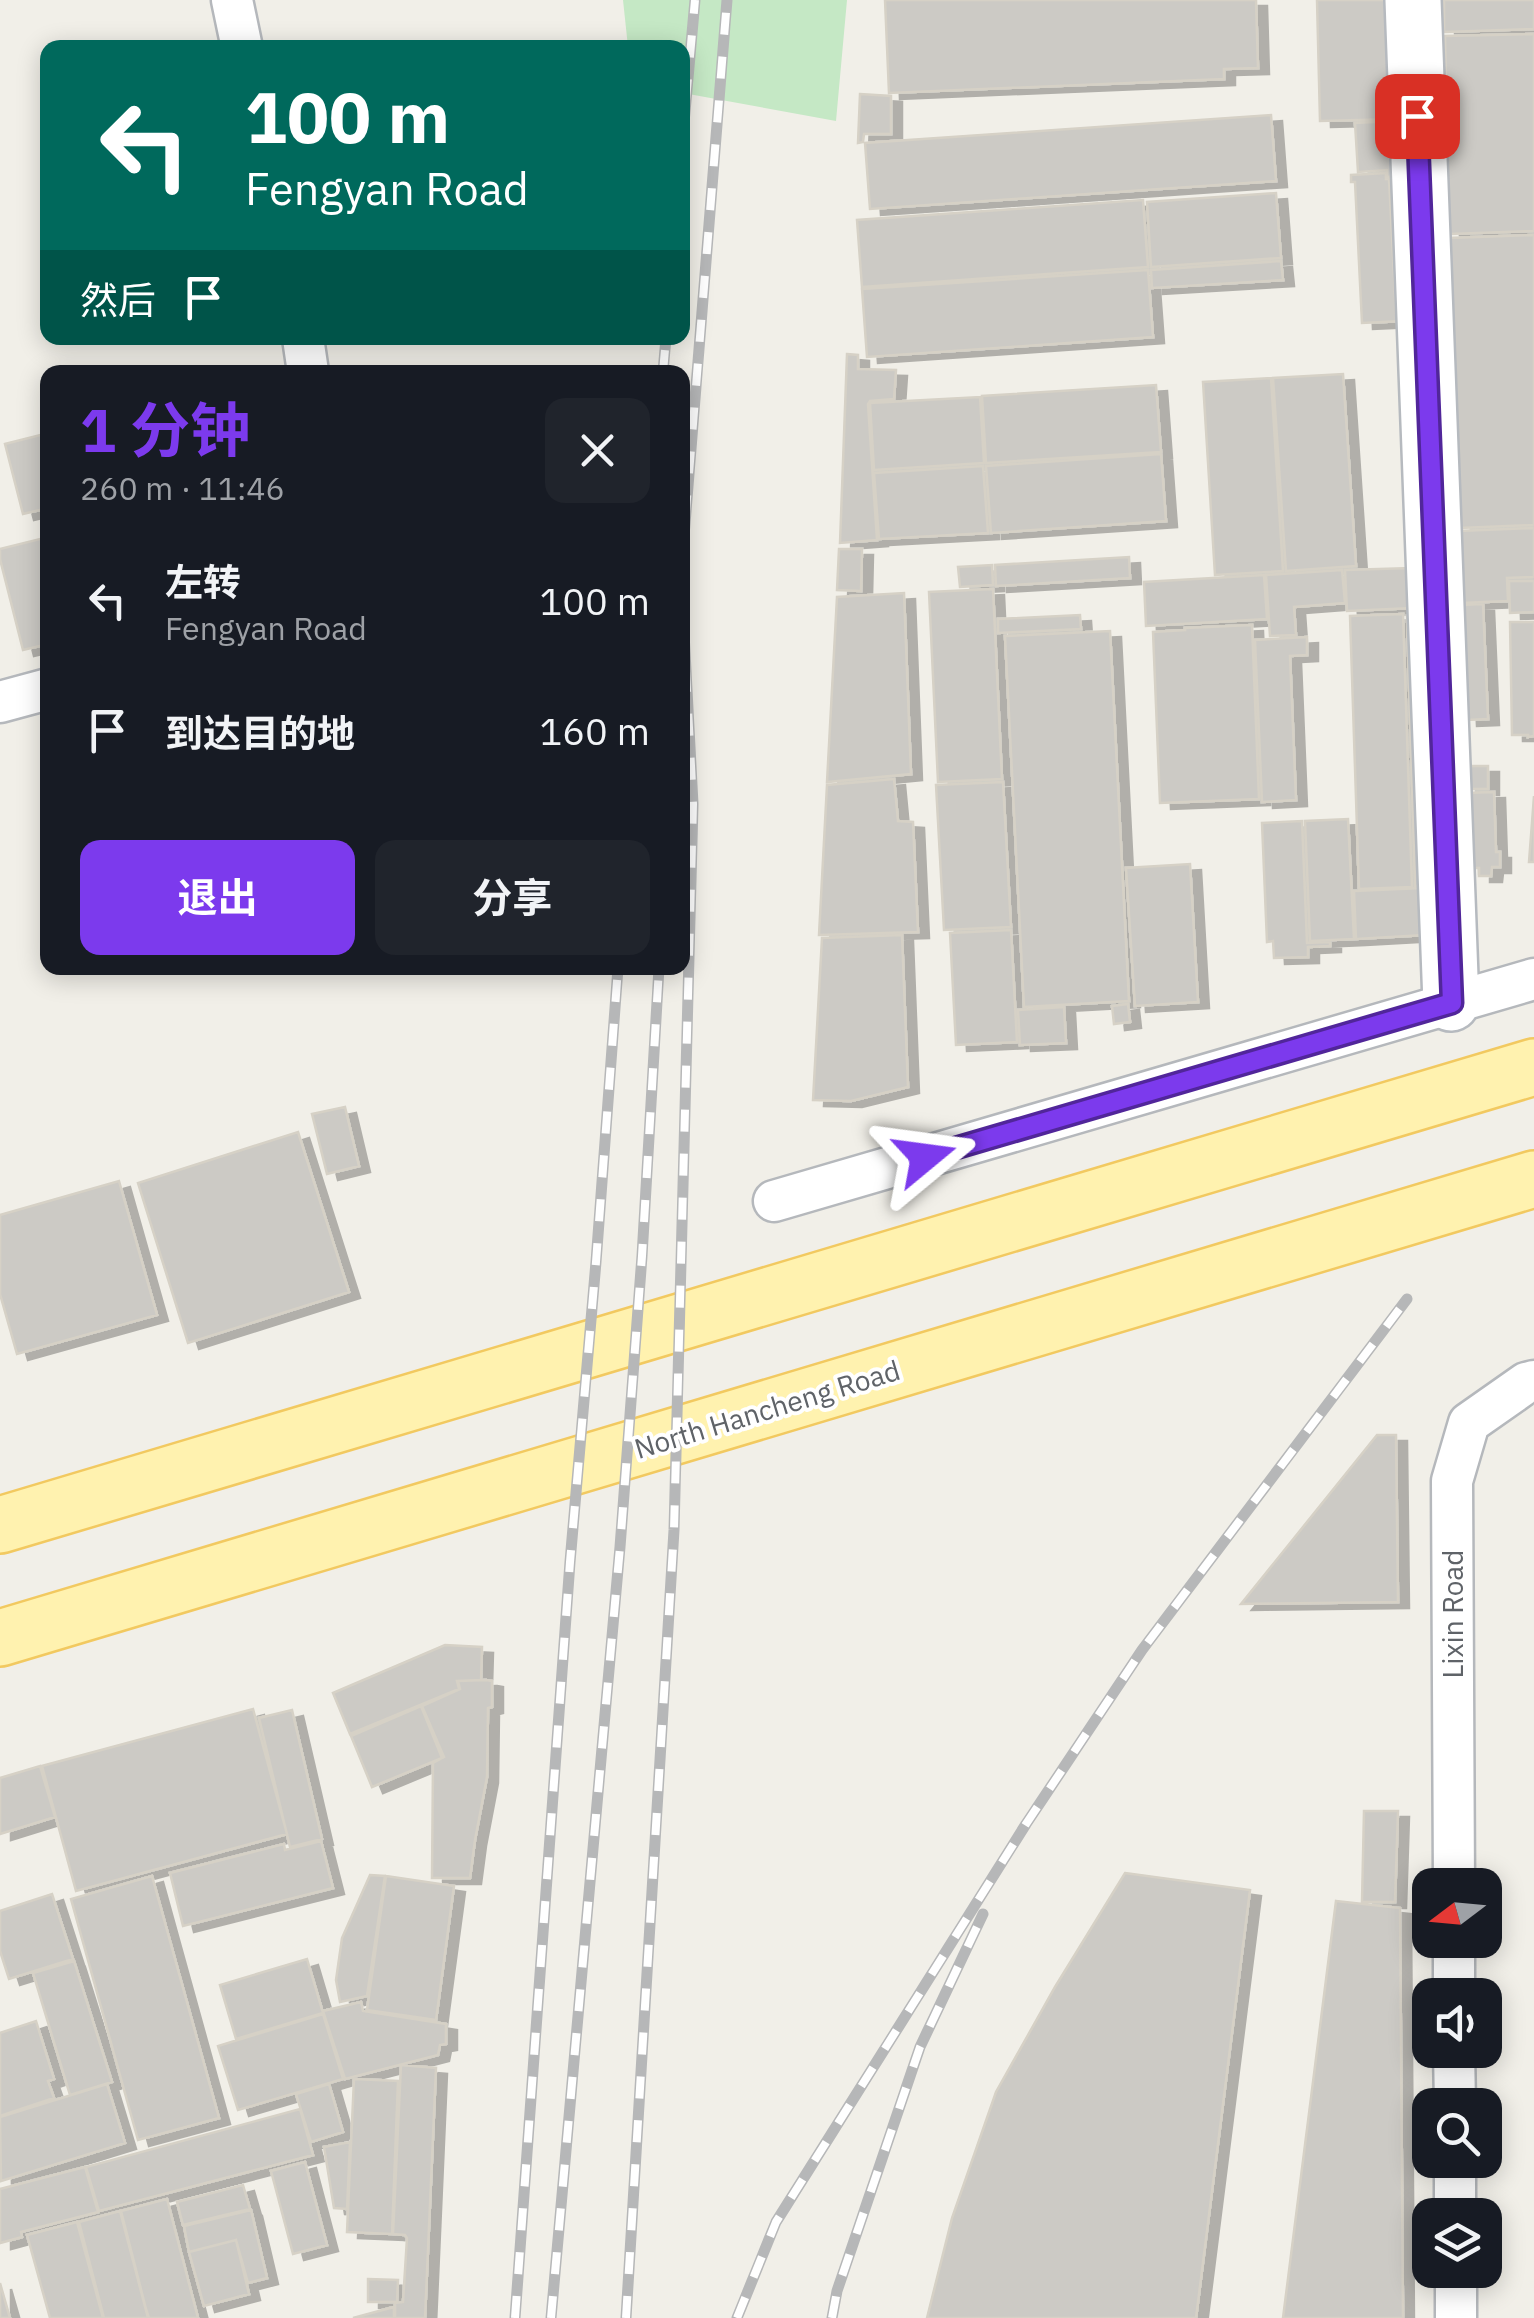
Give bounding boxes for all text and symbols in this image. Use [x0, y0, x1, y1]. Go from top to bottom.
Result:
text: 100 m [245, 71, 450, 162]
pin [1375, 74, 1460, 159]
icon: left [80, 80, 210, 210]
icon: arrive [1390, 89, 1445, 144]
text: Fengyan Road [245, 159, 529, 217]
icon: arrive [176, 270, 231, 325]
text: 然后 [80, 275, 156, 324]
text: 1 分钟 [80, 390, 250, 469]
button: close [545, 398, 650, 503]
text: 260 m · 11:46 [80, 467, 285, 509]
text: 左转 [165, 557, 241, 606]
icon: left [80, 573, 135, 628]
text: 100 m [539, 576, 650, 625]
text: Fengyan Road [165, 607, 367, 649]
icon: arrive [80, 703, 135, 758]
text: 160 m [539, 706, 650, 755]
text: 到达目的地 [165, 708, 355, 757]
button: 退出 [80, 840, 355, 955]
button: 分享 [375, 840, 650, 955]
position arrow [873, 1105, 977, 1209]
street label: North Hancheng Road [630, 1351, 904, 1467]
street label: Lixin Road [1434, 1549, 1471, 1679]
north arrow [1412, 1868, 1502, 1958]
map controls [1412, 1868, 1502, 2288]
button: sound [1412, 1978, 1502, 2068]
button: search [1412, 2088, 1502, 2178]
button: layers [1412, 2198, 1502, 2288]

